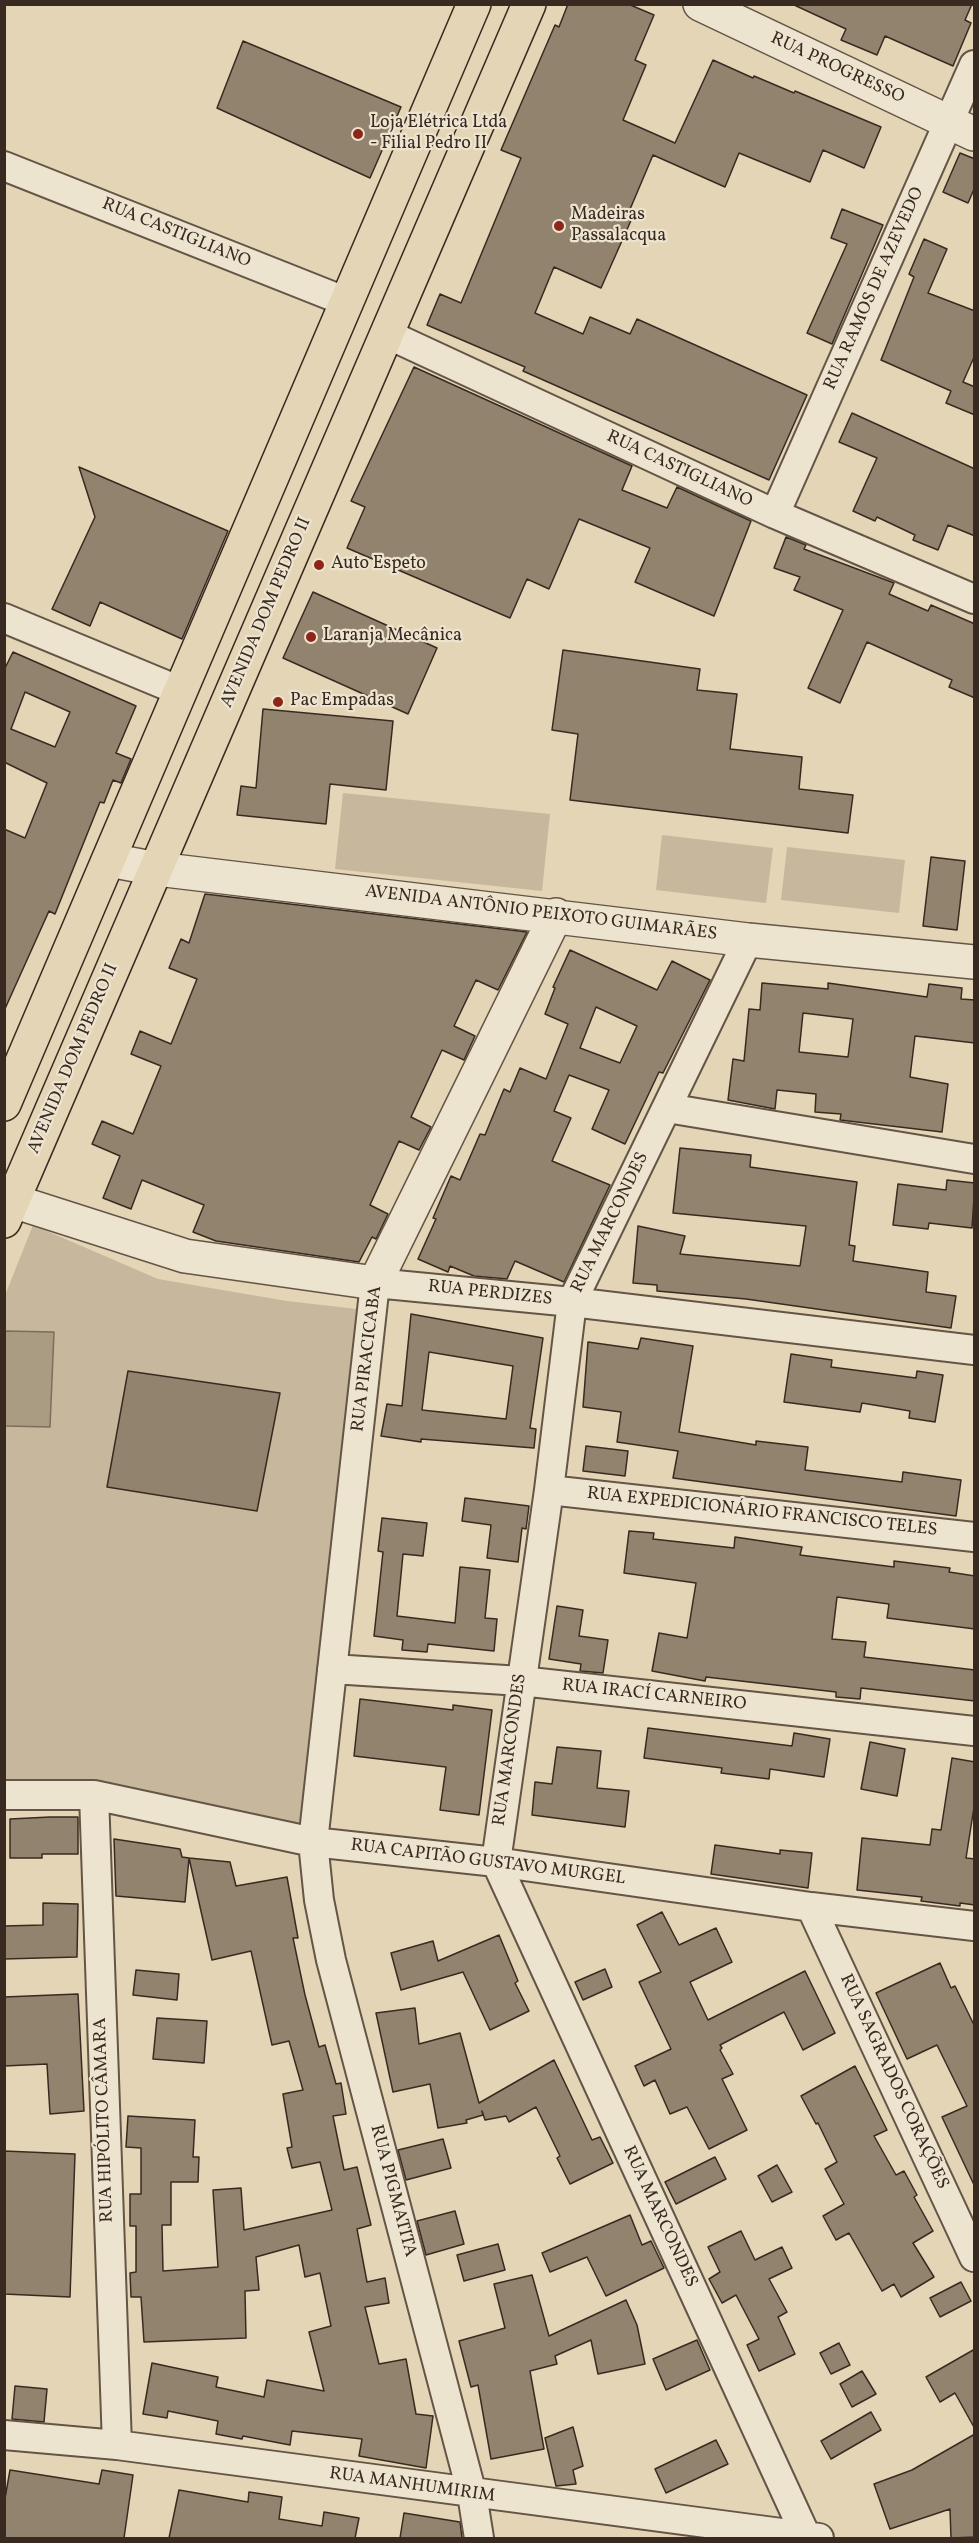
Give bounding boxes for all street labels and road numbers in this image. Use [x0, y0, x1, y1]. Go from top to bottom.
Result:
street label: RUA PROGRESSO [767, 29, 907, 109]
street label: RUA RAMOS DE AZEVEDO [820, 184, 930, 394]
street label: RUA CASTIGLIANO [98, 194, 254, 274]
street label: RUA CASTIGLIANO [603, 427, 755, 513]
street label: AVENIDA DOM PEDRO II [217, 515, 317, 711]
street label: AVENIDA ANTÔNIO PEIXOTO GUIMARÃES [364, 882, 718, 946]
street label: AVENIDA DOM PEDRO II [24, 961, 124, 1157]
street label: RUA MARCONDES [568, 1149, 654, 1297]
street label: RUA PERDIZES [427, 1277, 553, 1311]
street label: RUA PIRACICABA [348, 1285, 388, 1433]
street label: RUA EXPEDICIONÁRIO FRANCISCO TELES [586, 1484, 938, 1542]
street label: RUA MARCONDES [490, 1672, 532, 1828]
street label: RUA IRACÍ CARNEIRO [561, 1676, 747, 1716]
street label: RUA CAPITÃO GUSTAVO MURGEL [349, 1835, 627, 1891]
street label: RUA SAGRADOS CORAÇÕES [834, 1971, 952, 2193]
street label: RUA HIPÓLITO CÂMARA [91, 2017, 119, 2223]
street label: RUA PIGMATITA [364, 2122, 420, 2260]
street label: RUA MARCONDES [617, 2143, 701, 2291]
street label: RUA MANHUMIRIM [328, 2464, 496, 2508]

